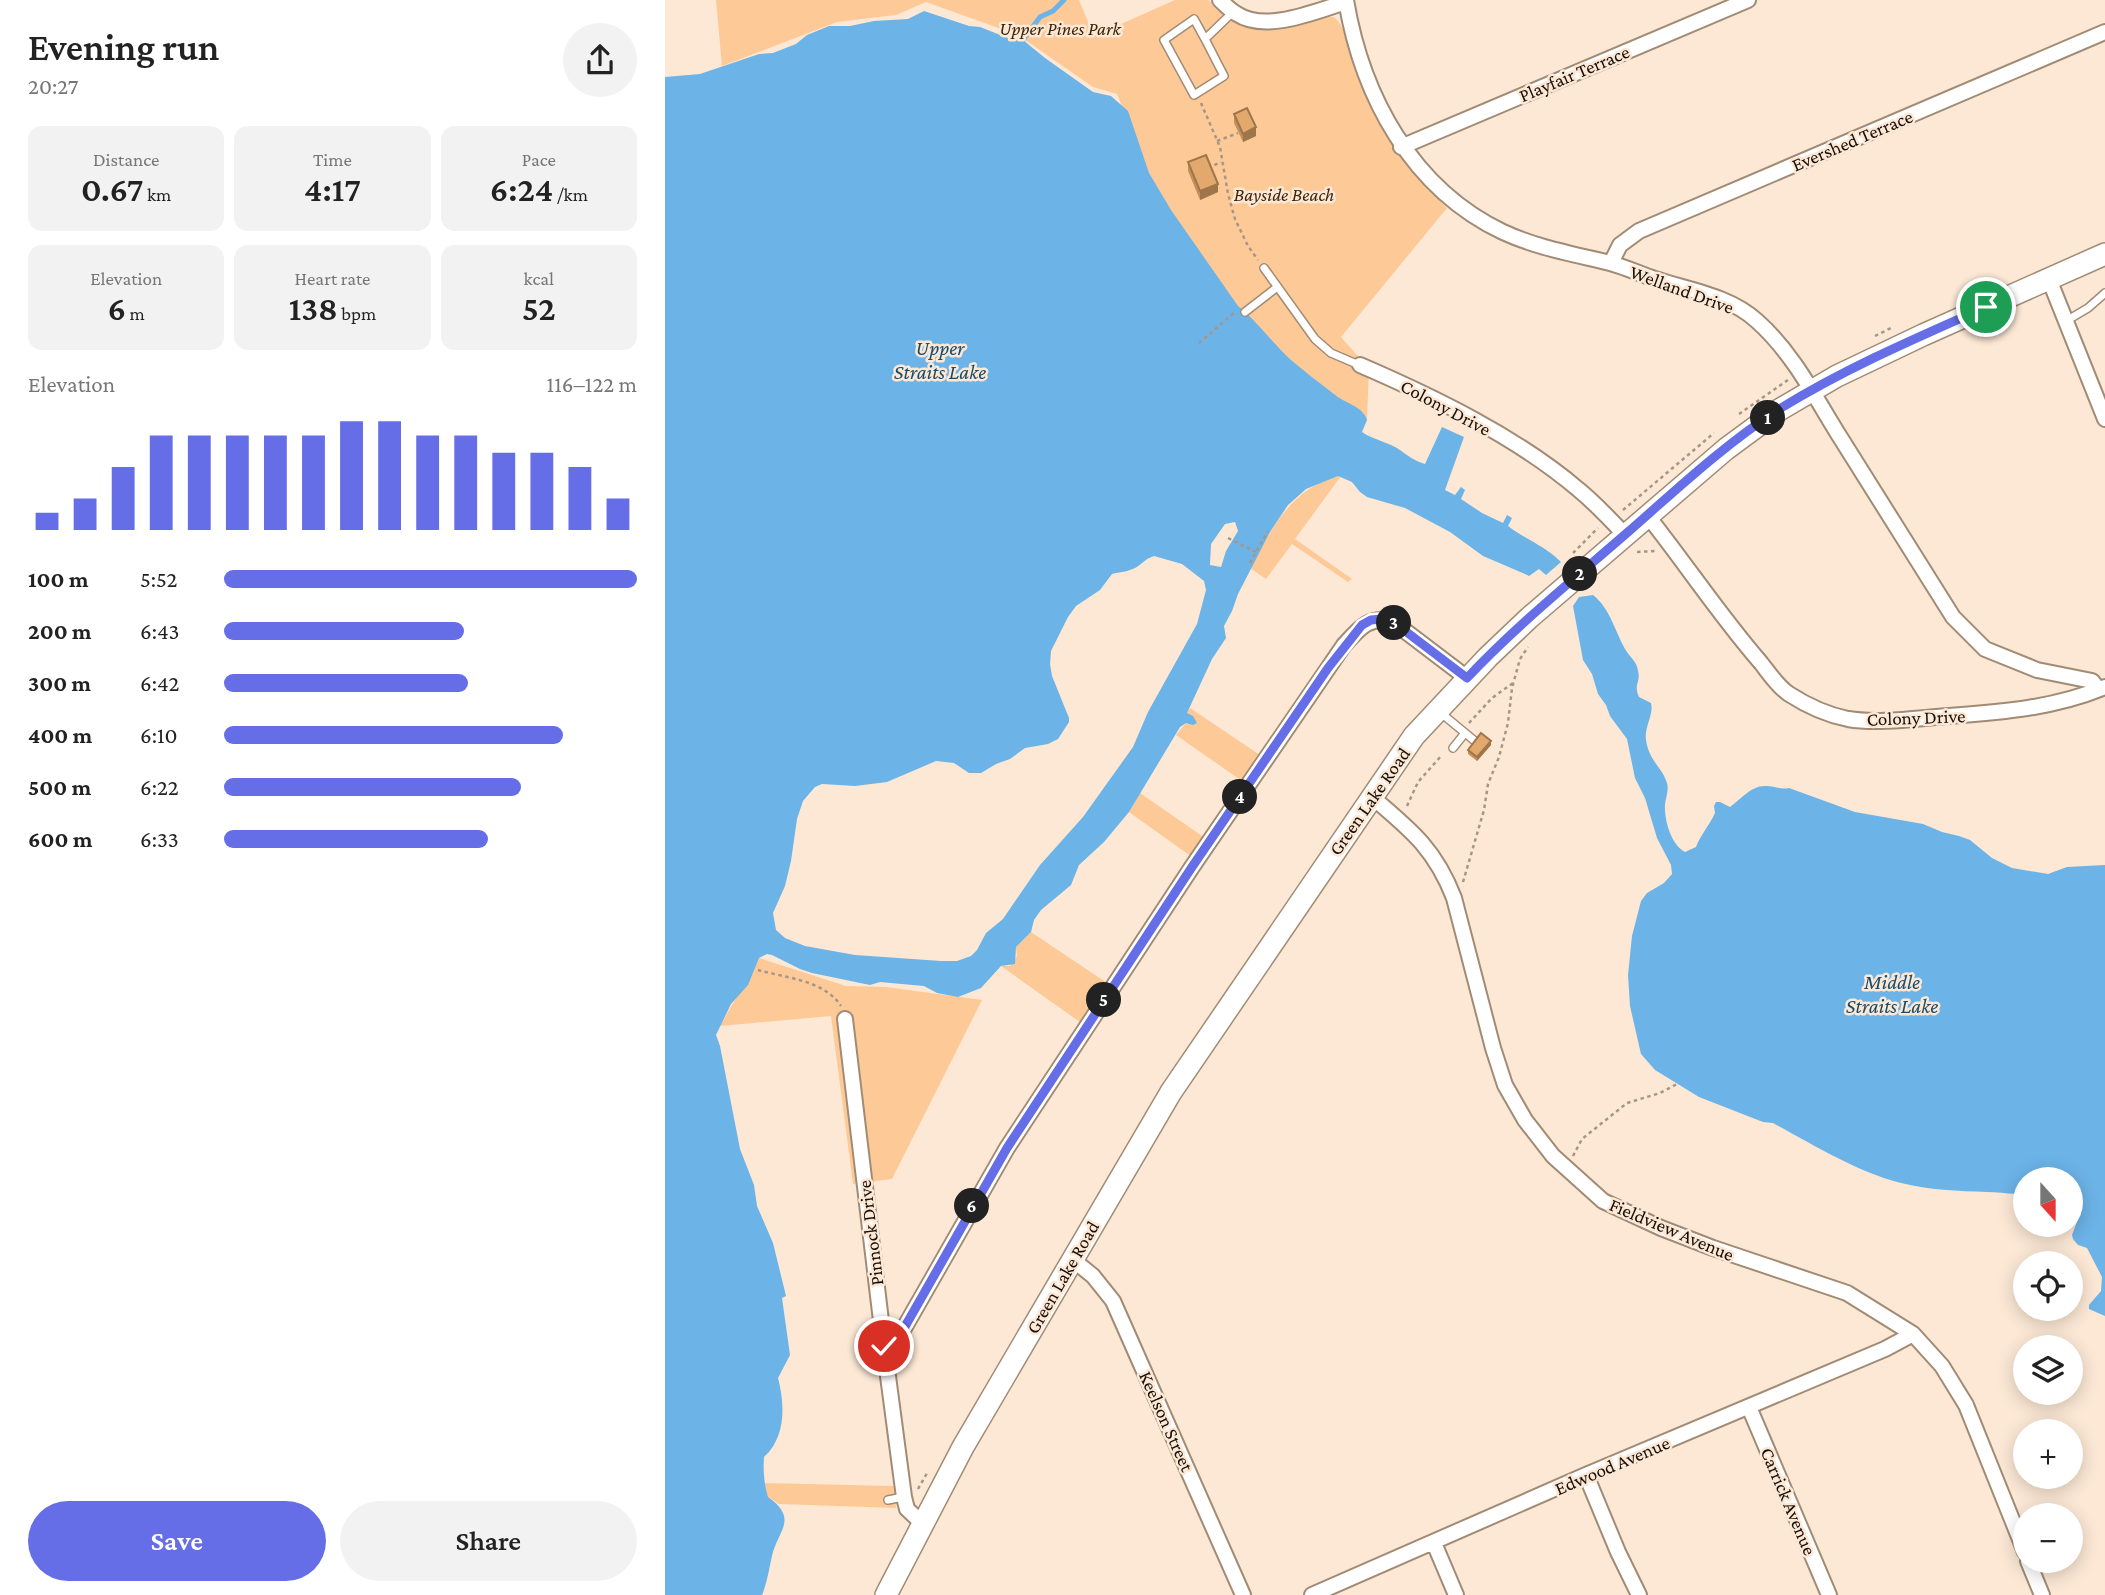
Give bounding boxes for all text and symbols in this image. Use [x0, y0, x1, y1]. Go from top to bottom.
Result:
park label: Upper Pines Park [999, 18, 1121, 39]
button: share [563, 23, 637, 97]
text: Evening run [28, 26, 219, 68]
street label: Playfair Terrace [1516, 41, 1633, 106]
text: 20:27 [28, 73, 78, 99]
street label: Evershed Terrace [1789, 106, 1916, 175]
text: Distance [93, 149, 159, 170]
text: Time [313, 149, 352, 170]
text: Pace [522, 149, 556, 170]
text: 0.67 [81, 170, 143, 209]
text: 4:17 [304, 170, 361, 209]
text: 6:24 [490, 170, 553, 209]
text: km [143, 184, 171, 205]
text: /km [553, 184, 588, 205]
park label: Bayside Beach [1234, 184, 1334, 205]
street label: Welland Drive [1627, 261, 1737, 318]
text: Elevation [90, 268, 162, 289]
text: Heart rate [295, 268, 370, 289]
text: kcal [524, 268, 554, 289]
pin [1956, 277, 2016, 337]
icon: arrive [1967, 288, 2005, 326]
text: 6 [107, 289, 126, 328]
text: 138 [289, 289, 338, 328]
text: 52 [522, 289, 556, 328]
text: m [126, 303, 145, 324]
text: bpm [338, 303, 376, 324]
water label: Upper Straits Lake [894, 336, 986, 384]
text: Elevation [28, 371, 115, 397]
text: 116–122 m [547, 371, 637, 397]
street label: Colony Drive [1397, 375, 1494, 440]
pin: 1 [1751, 400, 1785, 436]
text: 1 [1764, 407, 1771, 428]
pin: 2 [1563, 556, 1597, 592]
text: 2 [1575, 563, 1584, 584]
text: 100 m [28, 566, 88, 592]
text: 5:52 [140, 566, 177, 592]
pin: 3 [1377, 606, 1411, 640]
text: 3 [1389, 612, 1398, 633]
text: 200 m [28, 618, 92, 644]
text: 6:43 [140, 618, 179, 644]
text: 300 m [28, 670, 91, 696]
text: 6:42 [140, 670, 179, 696]
street label: Colony Drive [1866, 705, 1966, 730]
text: 400 m [28, 722, 92, 748]
text: 6:10 [140, 722, 178, 748]
street label: Green Lake Road [1325, 743, 1414, 859]
text: 500 m [28, 774, 91, 800]
text: 6:22 [140, 774, 179, 800]
pin: 4 [1223, 780, 1257, 814]
text: 4 [1234, 786, 1245, 807]
text: 600 m [28, 826, 92, 852]
text: 6:33 [140, 826, 179, 852]
water label: Middle Straits Lake [1846, 970, 1938, 1018]
pin: 5 [1087, 982, 1122, 1018]
text: 5 [1099, 989, 1108, 1010]
north arrow [2013, 1167, 2083, 1237]
map controls [2013, 1167, 2083, 1573]
street label: Pinnock Drive [854, 1179, 887, 1287]
pin: 6 [955, 1188, 989, 1224]
street label: Fieldview Avenue [1606, 1194, 1737, 1265]
text: 6 [966, 1195, 977, 1216]
street label: Green Lake Road [1022, 1217, 1103, 1337]
button: locate [2013, 1251, 2083, 1321]
pin [854, 1316, 914, 1376]
icon: check [865, 1327, 903, 1365]
button: layers [2013, 1335, 2083, 1405]
street label: Keelson Street [1135, 1368, 1198, 1475]
button: + [2013, 1419, 2083, 1489]
street label: Edwood Avenue [1552, 1432, 1673, 1499]
street label: Carrick Avenue [1756, 1444, 1821, 1558]
button: Save [28, 1501, 326, 1581]
button: Share [340, 1501, 637, 1581]
button: − [2013, 1503, 2083, 1573]

